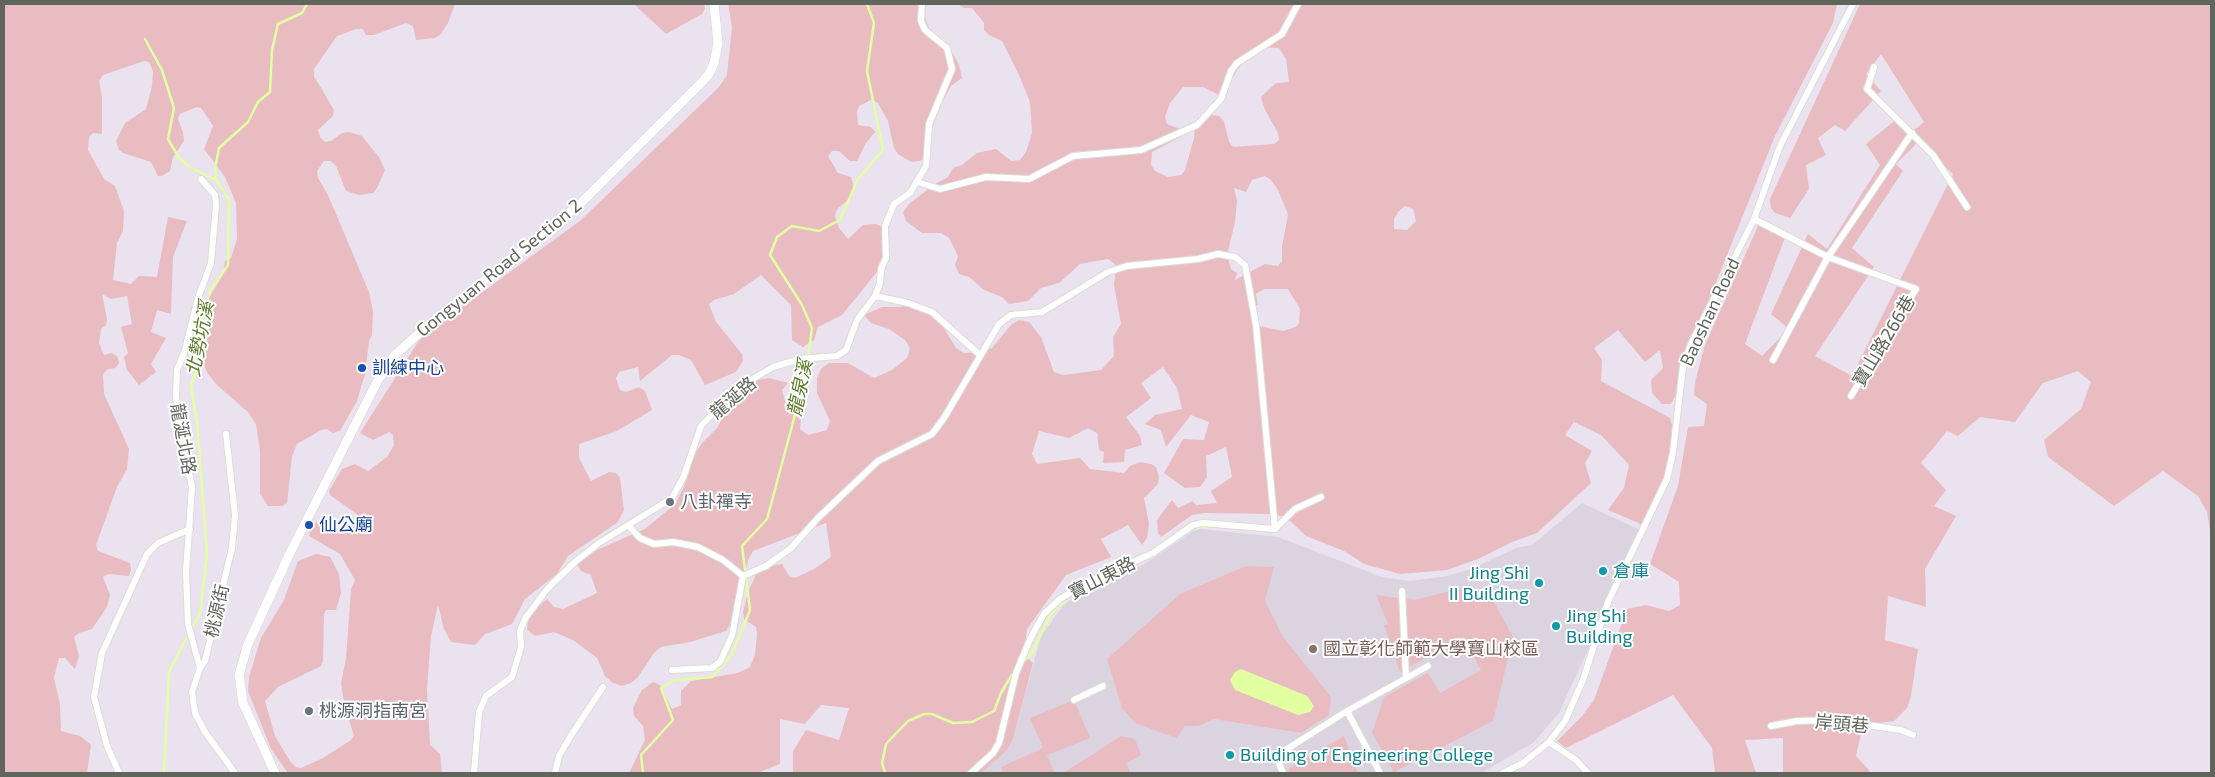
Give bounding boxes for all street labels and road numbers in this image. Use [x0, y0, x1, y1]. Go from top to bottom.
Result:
street label: Gongyuan Road Section 2 [412, 195, 586, 341]
street label: Baoshan Road [1676, 255, 1744, 369]
street label: 寶山路266巷 [1848, 291, 1920, 391]
street label: 龍涎路 [705, 372, 761, 424]
street label: 龍涎北路 [166, 402, 200, 476]
street label: 寶山東路 [1065, 552, 1139, 604]
street label: 桃源街 [200, 582, 234, 640]
street label: 岸頭巷 [1814, 711, 1870, 737]

